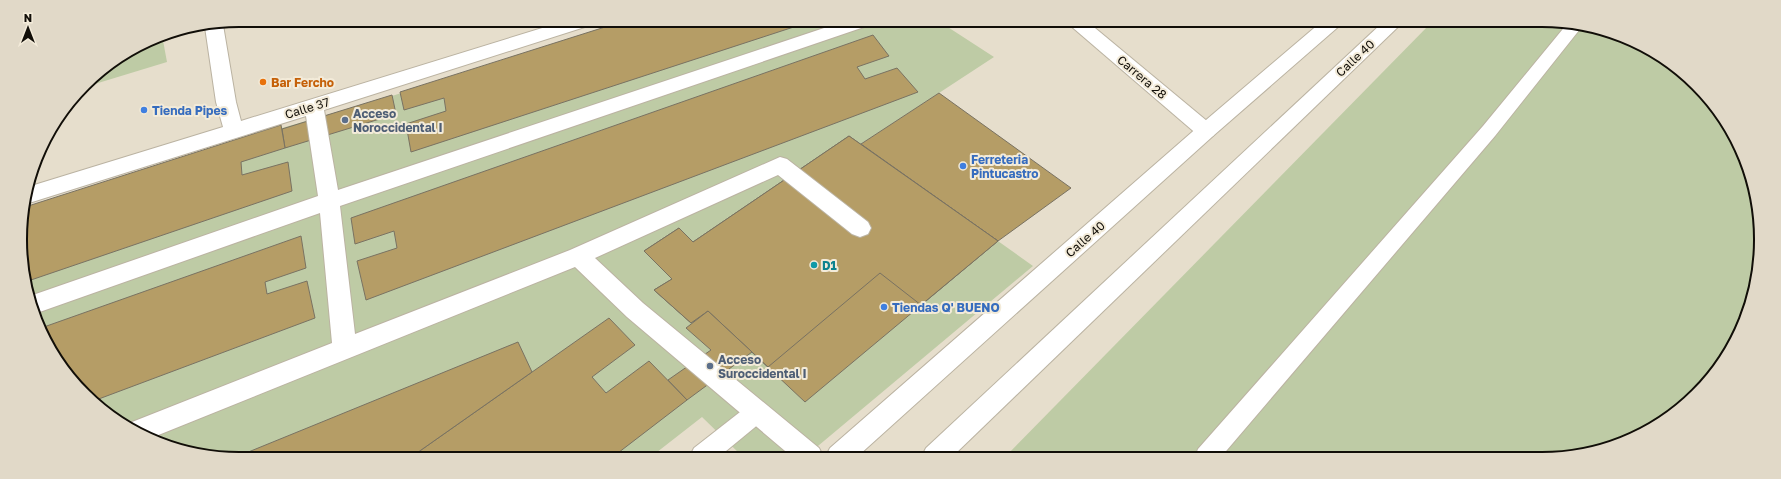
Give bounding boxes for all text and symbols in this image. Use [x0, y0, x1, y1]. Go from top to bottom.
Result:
north arrow [8, 8, 48, 48]
text: N [24, 11, 32, 24]
street label: Calle 40 [1333, 36, 1377, 80]
street label: Carrera 28 [1114, 52, 1170, 102]
place label: Bar Fercho [271, 75, 334, 90]
marker: Bar Fercho [258, 77, 268, 87]
street label: Calle 37 [283, 94, 331, 122]
place label: Tienda Pipes [152, 103, 228, 118]
marker: Tienda Pipes [139, 105, 149, 115]
place label: Acceso Noroccidental I [353, 106, 443, 135]
marker: Acceso Noroccidental I [340, 115, 350, 125]
place label: Ferreteria Pintucastro [971, 152, 1039, 181]
marker: Ferreteria Pintucastro [958, 161, 968, 171]
street label: Calle 40 [1062, 218, 1108, 260]
place label: D1 [822, 258, 837, 273]
marker: D1 [809, 260, 819, 270]
place label: Tiendas Q' BUENO [892, 300, 1000, 315]
marker: Tiendas Q' BUENO [879, 302, 889, 312]
place label: Acceso Suroccidental I [718, 352, 807, 381]
marker: Acceso Suroccidental I [705, 361, 715, 371]

